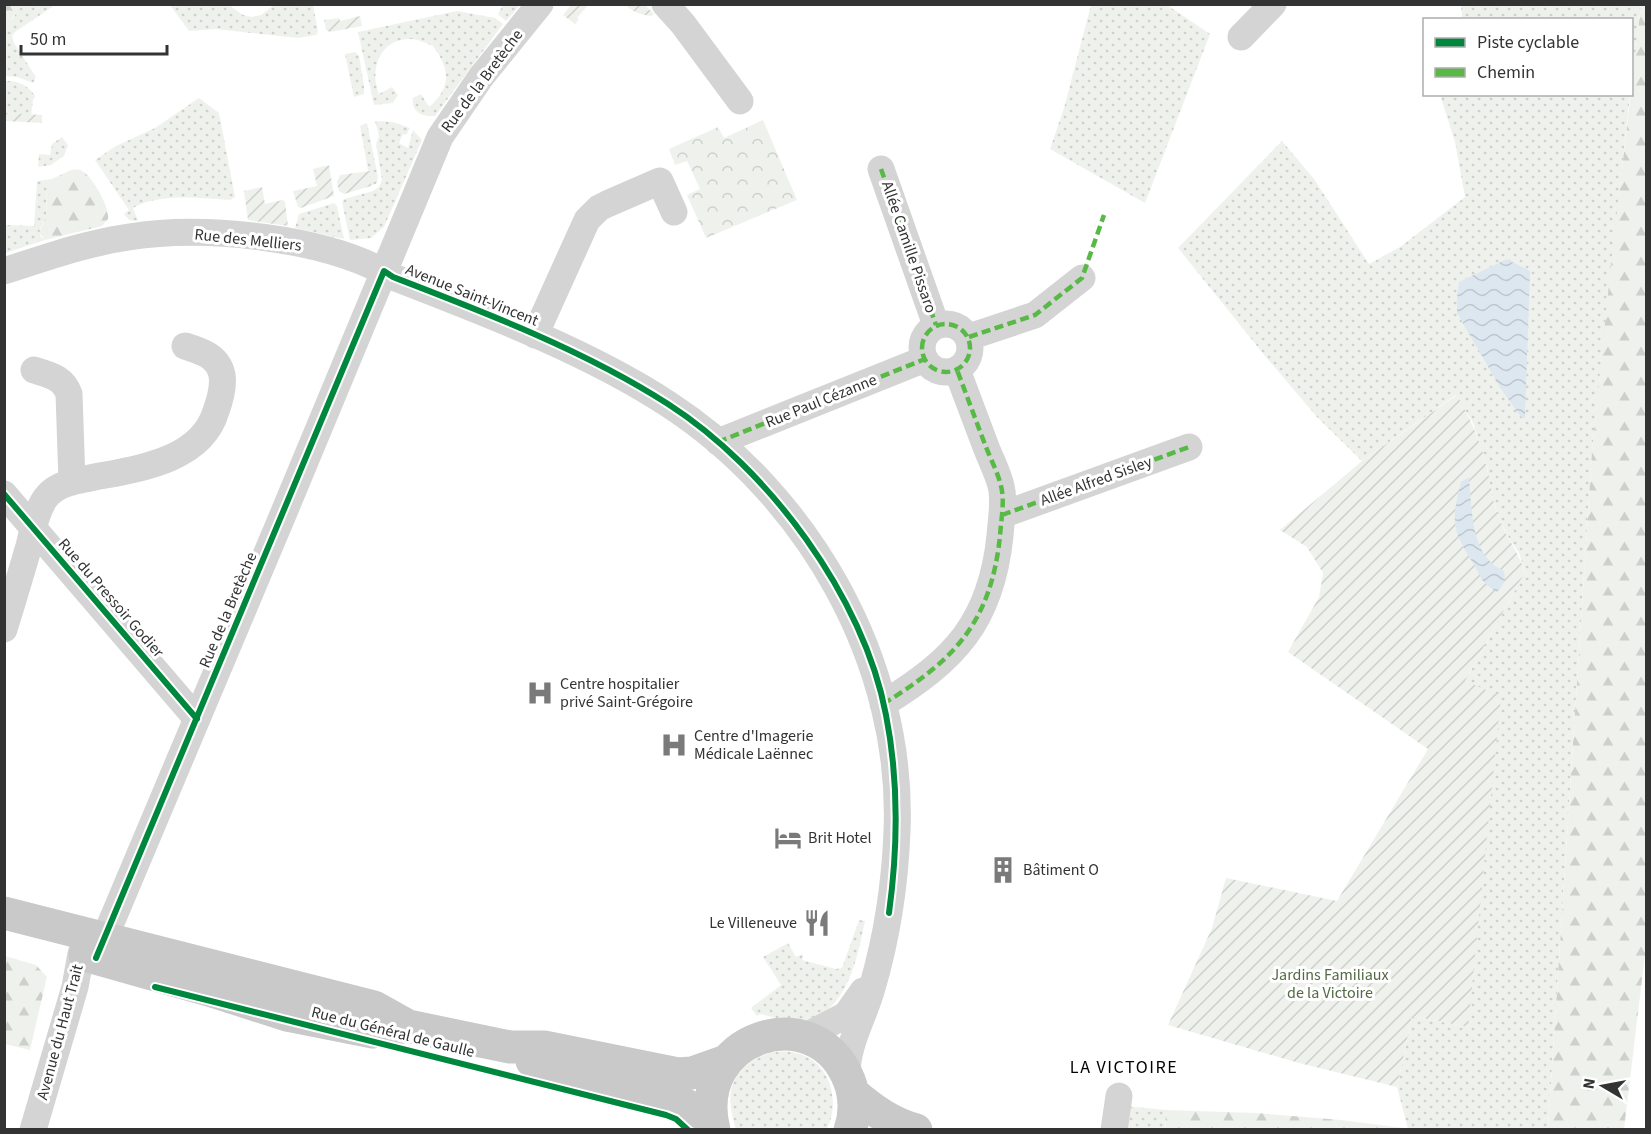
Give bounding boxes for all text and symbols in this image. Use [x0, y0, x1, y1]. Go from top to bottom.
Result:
scale bar [21, 18, 166, 56]
legend [1423, 18, 1633, 96]
street label: Rue de la Bretèche [436, 25, 528, 137]
text: 50 m [30, 27, 66, 52]
text: Piste cyclable [1477, 30, 1579, 55]
text: Chemin [1477, 60, 1535, 85]
street label: Allée Camille Pissaro [876, 178, 942, 316]
street label: Rue des Melliers [193, 223, 303, 257]
street label: Avenue Saint-Vincent [402, 258, 542, 332]
street label: Rue Paul Cézanne [762, 369, 880, 433]
street label: Allée Alfred Sisley [1037, 450, 1155, 511]
street label: Rue du Pressoir Godier [53, 534, 169, 663]
street label: Rue de la Bretèche [194, 549, 262, 671]
place label: Centre hospitalier privé Saint-Grégoire [560, 673, 693, 713]
hospital icon: Centre hospitalier privé Saint-Grégoire [525, 678, 555, 708]
place label: Centre d'Imagerie Médicale Laënnec [694, 725, 813, 765]
hospital icon: Centre d'Imagerie Médicale Laënnec [659, 730, 689, 760]
hotel icon: Brit Hotel [773, 823, 803, 853]
place label: Brit Hotel [808, 827, 872, 849]
building icon: Bâtiment O [988, 855, 1018, 885]
place label: Bâtiment O [1023, 859, 1099, 881]
restaurant icon: Le Villeneuve [802, 908, 832, 938]
place label: Le Villeneuve [709, 912, 797, 934]
street label: Avenue du Haut Trait [31, 961, 89, 1102]
park label: Jardins Familiaux de la Victoire [1271, 964, 1389, 1004]
street label: Rue du Général de Gaulle [309, 1001, 477, 1063]
district label: LA VICTOIRE [1070, 1055, 1178, 1080]
north arrow [1573, 1056, 1633, 1116]
text: N [1577, 1076, 1601, 1091]

